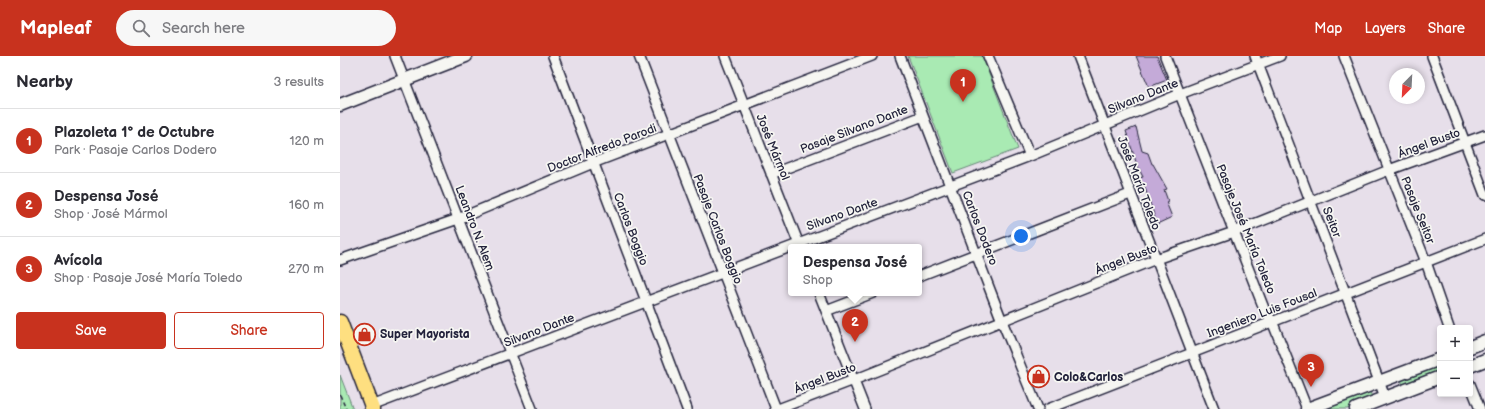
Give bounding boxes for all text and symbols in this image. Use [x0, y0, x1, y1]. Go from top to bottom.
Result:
search box [116, 10, 396, 46]
text: Mapleaf [20, 17, 92, 40]
icon: search [130, 17, 152, 39]
text: Search here [162, 19, 245, 38]
text: Map [1314, 20, 1342, 37]
text: Layers [1364, 20, 1406, 37]
text: Share [1428, 20, 1465, 37]
north arrow [1389, 68, 1425, 104]
pin: 1 [950, 69, 976, 102]
text: Nearby [16, 72, 73, 92]
text: 3 results [273, 74, 324, 90]
street label: Silvano Dante [1106, 76, 1181, 117]
street label: Pasaje Silvano Dante [798, 102, 910, 157]
street label: José Mármol [752, 112, 793, 183]
street label: Doctor Alfredo Parodi [545, 121, 659, 176]
text: Plazoleta 1° de Octubre [54, 123, 214, 142]
street label: Ángel Busto [1395, 123, 1463, 162]
text: 1 [26, 133, 32, 149]
text: 120 m [289, 133, 324, 149]
street label: José María Toledo [1114, 134, 1163, 232]
text: Park · Pasaje Carlos Dodero [54, 142, 217, 158]
street label: Pasaje José María Toledo [1213, 162, 1279, 296]
street label: Pasaje Carlos Boggio [690, 172, 745, 286]
street label: Pasaje Seitor [1397, 174, 1438, 247]
street label: Leandro N. Alem [451, 184, 498, 273]
text: Despensa José [54, 187, 158, 206]
street label: Carlos Dodero [958, 189, 1001, 268]
street label: Carlos Boggio [610, 191, 651, 268]
street label: Silvano Dante [805, 195, 880, 234]
text: 2 [25, 197, 33, 213]
text: 160 m [289, 197, 324, 213]
street label: Seitor [1319, 205, 1344, 240]
text: Shop · José Mármol [54, 206, 168, 222]
your location [1011, 226, 1031, 246]
street label: Ángel Busto [1092, 239, 1159, 278]
popup [788, 244, 922, 296]
text: Avícola [54, 251, 103, 270]
text: Despensa José [803, 253, 907, 272]
text: 3 [25, 261, 33, 277]
text: 270 m [288, 261, 324, 277]
text: Shop · Pasaje José María Toledo [54, 270, 243, 286]
text: Shop [803, 272, 833, 288]
street label: Ingeniero Luis Fousal [1205, 286, 1319, 341]
pin: 2 [842, 309, 868, 342]
street label: Silvano Dante [502, 310, 577, 351]
button: Save [16, 312, 166, 349]
button: Share [174, 312, 324, 349]
shop icon: Super Mayorista [351, 321, 377, 347]
map controls [1437, 325, 1473, 397]
button: + [1437, 325, 1473, 361]
place label: Super Mayorista [380, 327, 470, 342]
pin: 3 [1298, 354, 1324, 387]
street label: Ángel Busto [791, 358, 858, 397]
button: − [1437, 361, 1473, 397]
shop icon: Colo&Carlos [1025, 364, 1051, 390]
place label: Colo&Carlos [1054, 370, 1123, 385]

